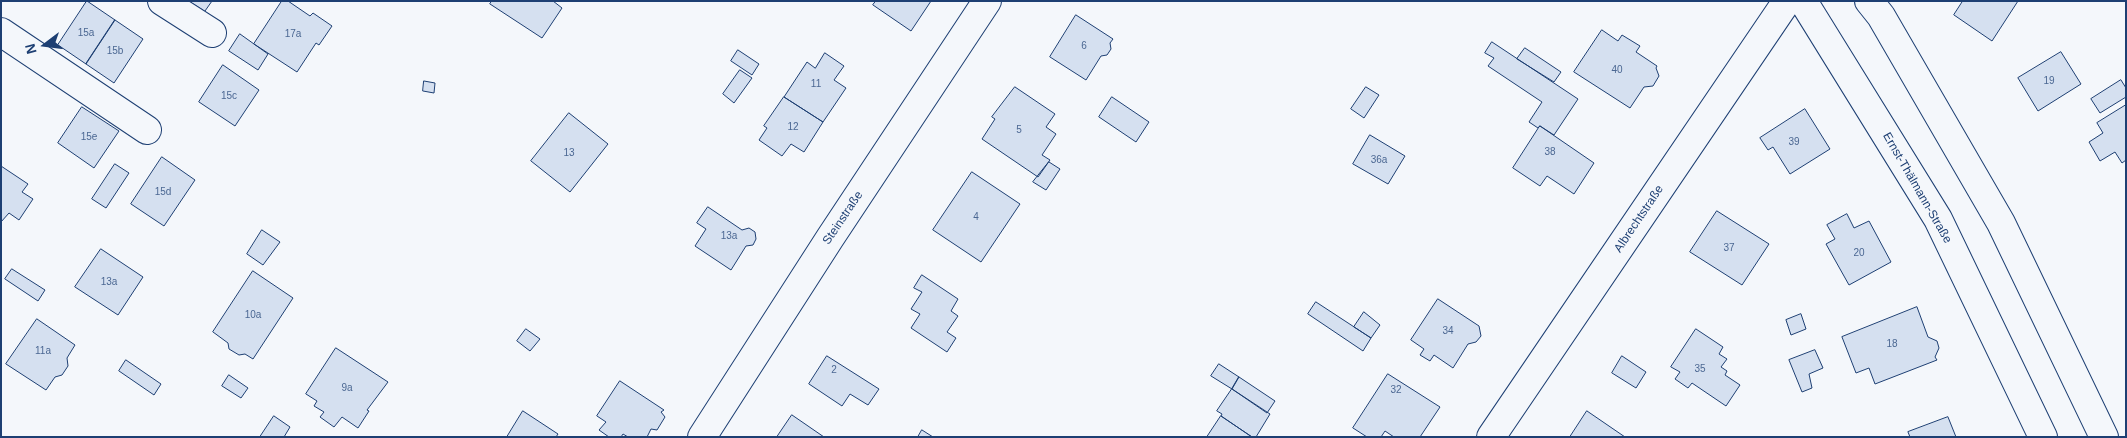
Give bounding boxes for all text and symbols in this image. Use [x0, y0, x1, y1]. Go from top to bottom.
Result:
north arrow [20, 20, 70, 70]
house number: 15a [78, 27, 94, 39]
house number: 17a [285, 28, 301, 40]
house number: 6 [1081, 40, 1087, 52]
text: N [21, 42, 40, 56]
house number: 15b [107, 45, 123, 57]
house number: 40 [1611, 64, 1623, 76]
house number: 19 [2043, 75, 2055, 87]
house number: 11 [811, 78, 821, 90]
house number: 15c [221, 90, 237, 102]
house number: 12 [787, 121, 799, 133]
house number: 5 [1016, 124, 1022, 136]
street label: Ernst-Thälmann-Straße [1879, 130, 1955, 246]
house number: 15e [81, 131, 97, 143]
house number: 39 [1788, 136, 1800, 148]
house number: 38 [1544, 146, 1556, 158]
house number: 13 [563, 147, 575, 159]
house number: 36a [1371, 154, 1387, 166]
street label: Albrechtstraße [1611, 183, 1667, 255]
house number: 15d [155, 186, 171, 198]
street label: Steinstraße [820, 189, 866, 247]
house number: 4 [973, 211, 979, 223]
house number: 13a [721, 230, 737, 242]
house number: 37 [1723, 242, 1735, 254]
house number: 20 [1853, 247, 1865, 259]
house number: 13a [101, 276, 117, 288]
house number: 10a [245, 309, 261, 321]
house number: 34 [1442, 325, 1454, 337]
house number: 18 [1886, 338, 1898, 350]
house number: 11a [35, 345, 51, 357]
house number: 35 [1694, 363, 1706, 375]
house number: 2 [831, 364, 837, 376]
house number: 9a [341, 382, 353, 394]
house number: 32 [1390, 384, 1402, 396]

